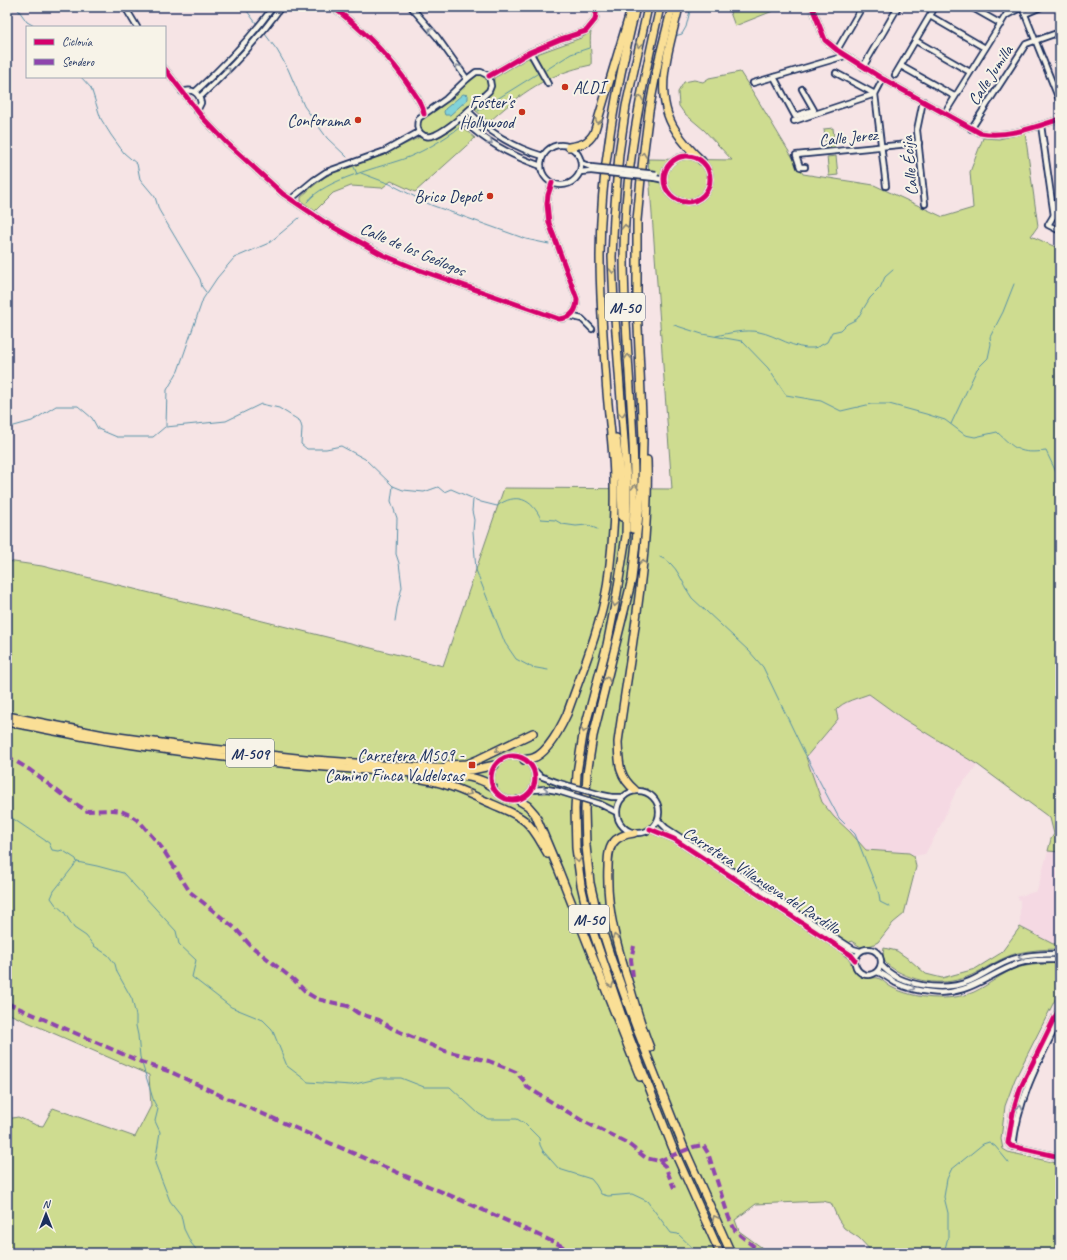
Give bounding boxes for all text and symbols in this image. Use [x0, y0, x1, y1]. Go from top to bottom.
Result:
legend [26, 26, 166, 78]
one-way arrow [429, 27, 436, 35]
text: Ciclovía [62, 34, 93, 50]
street label: Calle Jumilla [963, 40, 1018, 109]
one-way arrow [635, 42, 643, 48]
text: Sendero [62, 54, 95, 70]
one-way arrow [455, 64, 463, 71]
one-way arrow [223, 67, 231, 75]
place label: ALDI [573, 77, 609, 98]
marker: ALDI [560, 82, 570, 92]
place label: Foster's Hollywood [459, 92, 517, 133]
one-way arrow [636, 95, 644, 101]
marker: Foster's Hollywood [517, 107, 527, 117]
place label: Conforama [287, 110, 352, 131]
marker: Conforama [353, 115, 363, 125]
one-way arrow [594, 118, 602, 124]
street label: Calle Jerez [818, 124, 880, 151]
street label: Calle Écija [895, 134, 923, 197]
one-way arrow [486, 137, 493, 145]
one-way arrow [638, 152, 647, 158]
place label: Brico Depot [414, 186, 484, 207]
marker: Brico Depot [485, 191, 495, 201]
street label: Calle de los Geólogos [357, 218, 471, 282]
one-way arrow [621, 224, 629, 230]
one-way arrow [608, 268, 617, 274]
road number: M-50 [605, 293, 645, 321]
one-way arrow [623, 354, 632, 360]
one-way arrow [618, 411, 627, 417]
one-way arrow [630, 484, 639, 490]
one-way arrow [638, 559, 647, 565]
one-way arrow [611, 601, 620, 607]
one-way arrow [603, 676, 611, 682]
one-way arrow [580, 727, 589, 734]
road number: M-509 [226, 739, 274, 767]
place label: Carretera M509 - Camino Finca Valdelosas [325, 745, 466, 786]
one-way arrow [495, 745, 502, 753]
marker: Carretera M509 - Camino Finca Valdelosas [467, 760, 477, 770]
one-way arrow [542, 785, 548, 794]
one-way arrow [465, 788, 472, 796]
street label: Carretera Villanueva del Pardillo [679, 822, 845, 940]
one-way arrow [573, 856, 582, 863]
road number: M-50 [569, 905, 609, 933]
one-way arrow [611, 934, 620, 941]
one-way arrow [1018, 953, 1024, 961]
one-way arrow [606, 981, 615, 988]
one-way arrow [908, 983, 915, 992]
one-way arrow [1015, 1105, 1024, 1112]
north arrow [26, 1194, 66, 1234]
text: N [43, 1197, 52, 1211]
one-way arrow [711, 1214, 719, 1221]

